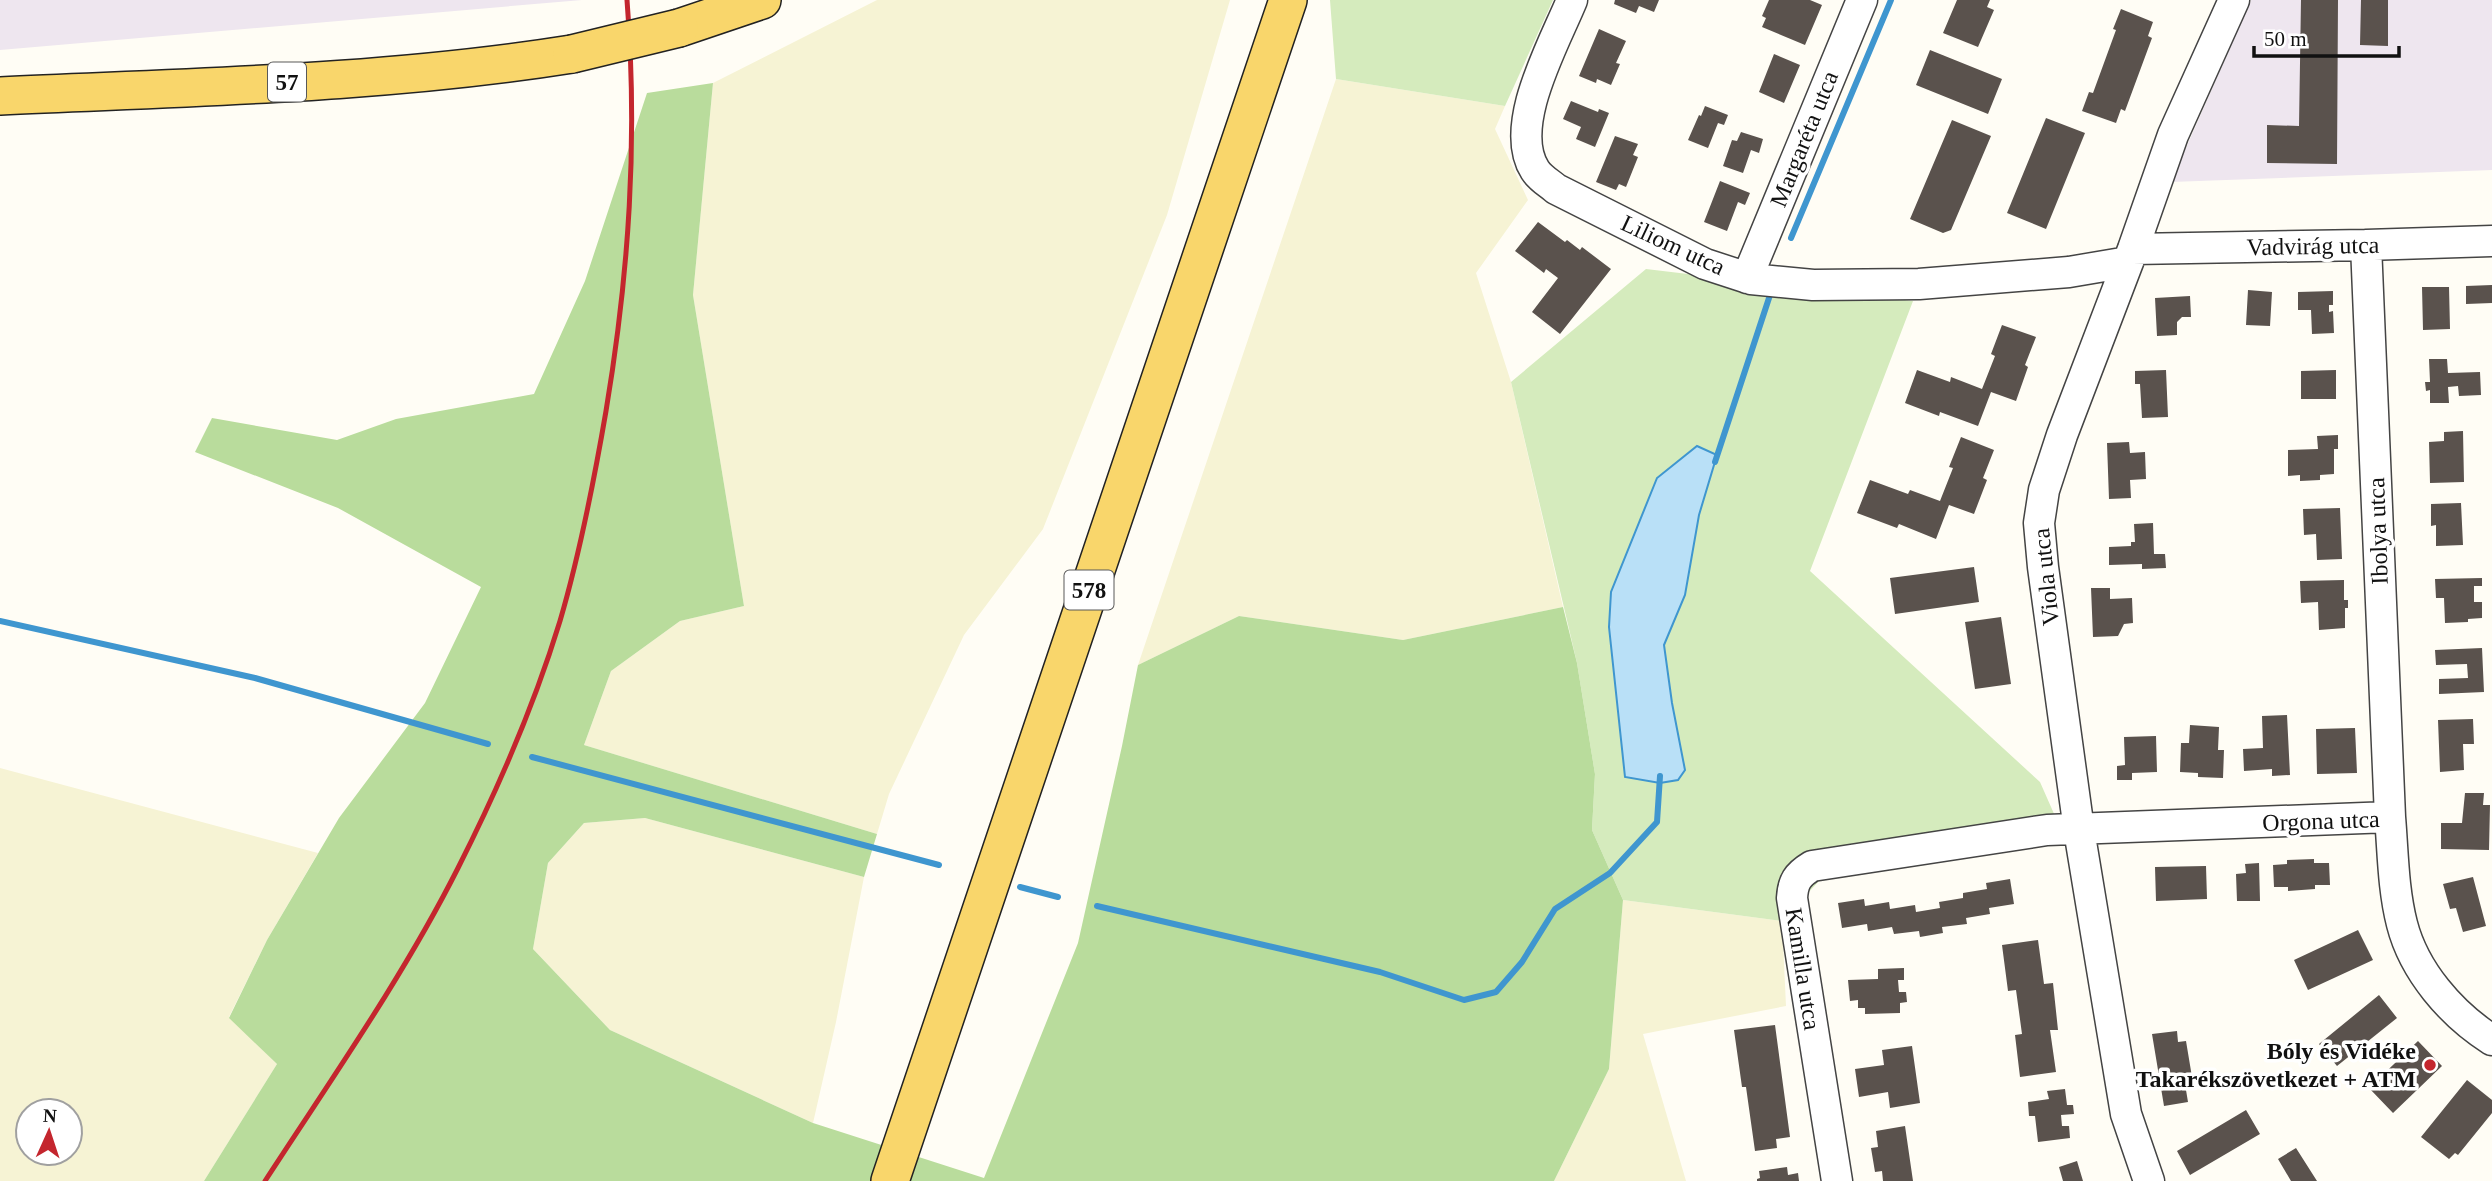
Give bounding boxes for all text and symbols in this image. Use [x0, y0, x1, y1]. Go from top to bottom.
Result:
scale bar [2254, 14, 2399, 58]
text: 50 m [2264, 27, 2307, 51]
road number: 57 [268, 62, 306, 102]
street label: Margaréta utca [1765, 67, 1843, 211]
street label: Liliom utca [1617, 210, 1729, 280]
street label: Vadvirág utca [2246, 232, 2380, 260]
street label: Ibolya utca [2363, 477, 2393, 585]
street label: Viola utca [2028, 527, 2064, 627]
road number: 578 [1064, 570, 1114, 610]
street label: Orgona utca [2262, 806, 2381, 836]
street label: Kamilla utca [1781, 906, 1826, 1032]
place label: Bóly és Vidéke Takarékszövetkezet + ATM [2136, 1038, 2416, 1092]
marker: Bóly és Vidéke Takarékszövetkezet + ATM [2422, 1057, 2438, 1073]
north arrow [14, 1097, 84, 1167]
text: N [42, 1105, 58, 1126]

